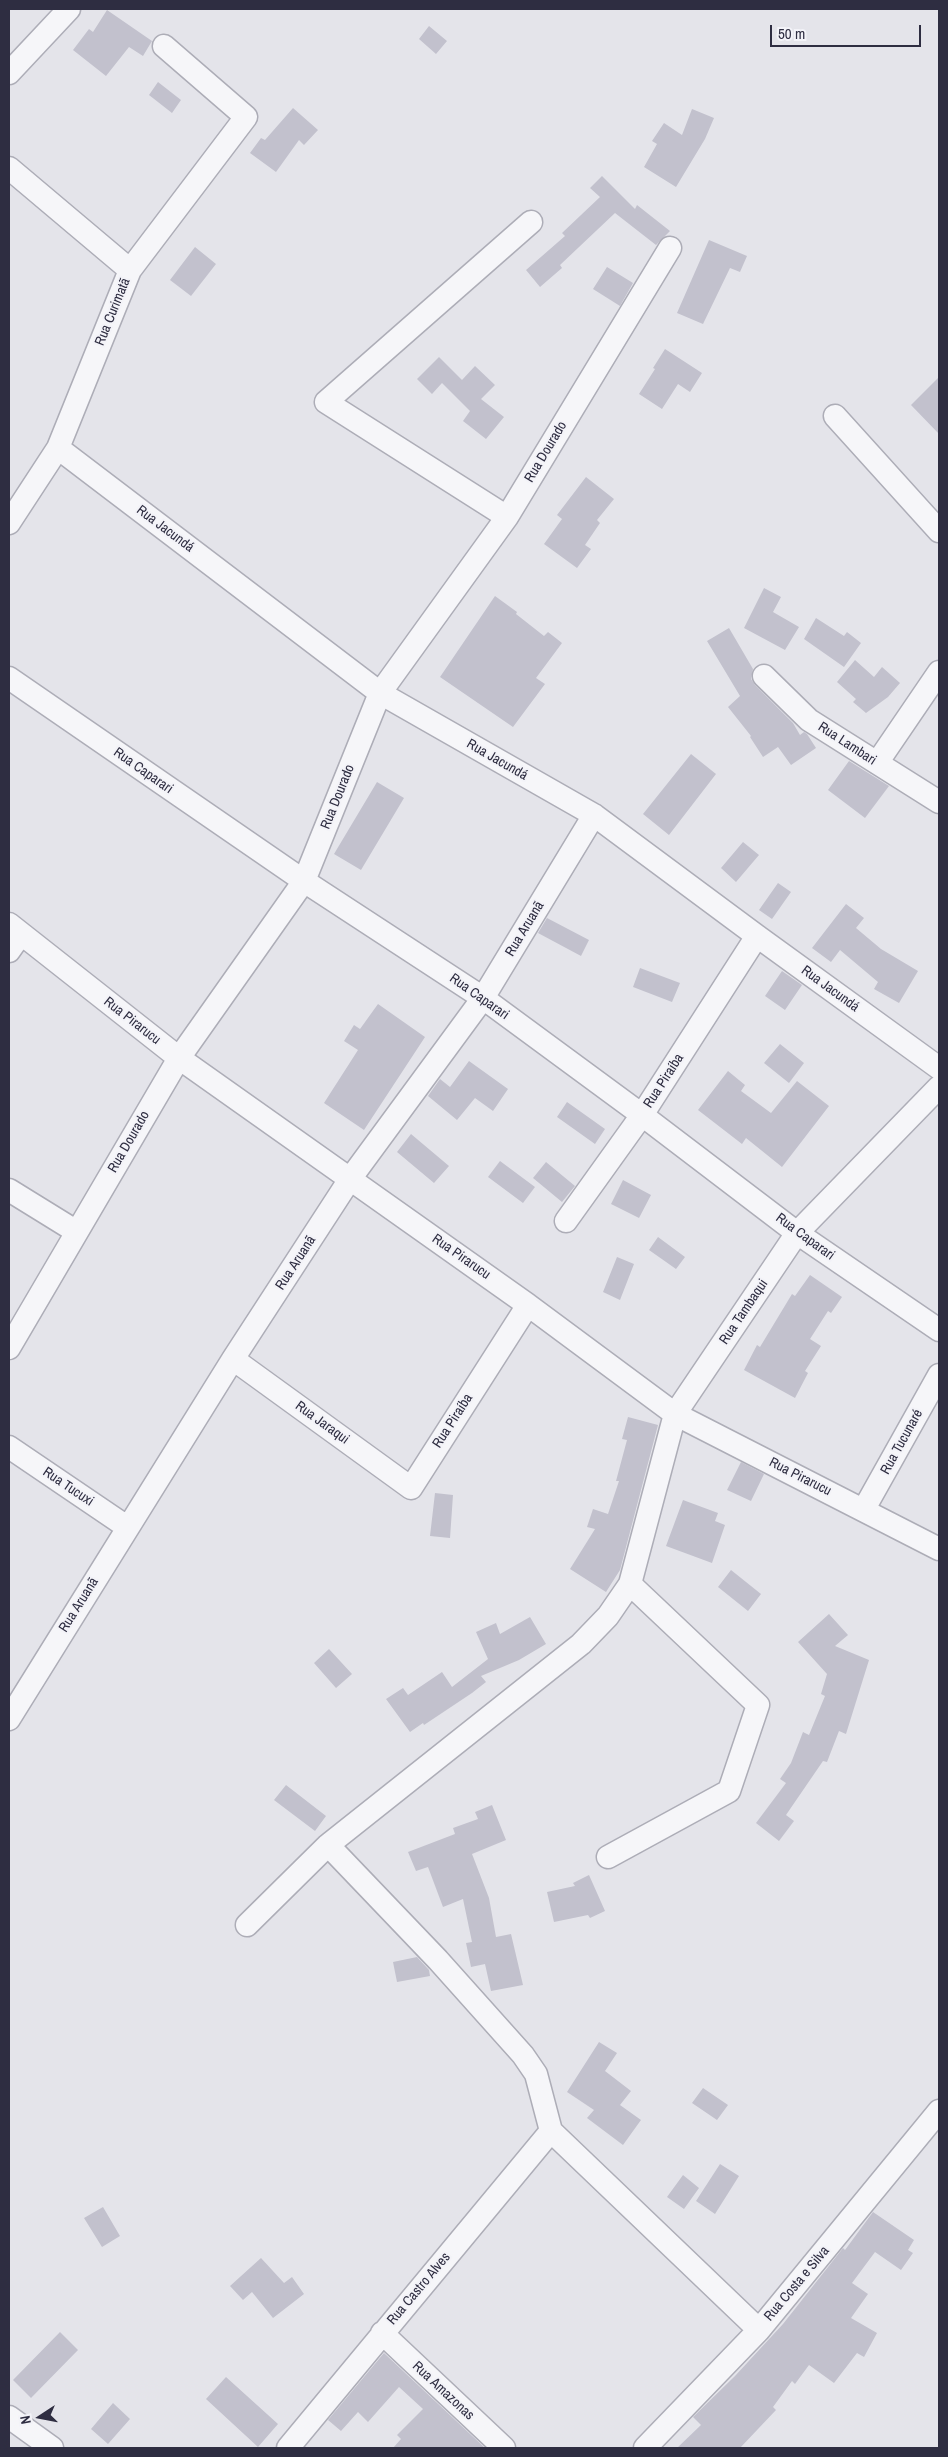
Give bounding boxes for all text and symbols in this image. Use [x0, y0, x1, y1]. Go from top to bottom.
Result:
scale bar [773, 15, 924, 47]
text: 50 m [778, 23, 805, 44]
street label: Rua Curimatã [92, 276, 134, 348]
street label: Rua Dourado [521, 418, 571, 486]
street label: Rua Jacundá [133, 502, 197, 556]
street label: Rua Lambari [815, 719, 879, 769]
street label: Rua Jacundá [464, 736, 530, 784]
street label: Rua Caparari [110, 744, 176, 798]
street label: Rua Dourado [317, 762, 359, 832]
street label: Rua Aruanã [502, 898, 548, 960]
street label: Rua Jacundá [798, 962, 862, 1016]
street label: Rua Caparari [446, 970, 512, 1024]
street label: Rua Pirarucu [100, 994, 164, 1048]
street label: Rua Piraíba [640, 1051, 688, 1111]
street label: Rua Dourado [105, 1108, 153, 1176]
street label: Rua Caparari [772, 1210, 838, 1264]
street label: Rua Pirarucu [428, 1231, 494, 1283]
street label: Rua Aruanã [272, 1233, 320, 1293]
street label: Rua Tambaqui [716, 1276, 772, 1348]
street label: Rua Piraíba [429, 1391, 477, 1451]
street label: Rua Jaraqui [292, 1398, 352, 1448]
street label: Rua Tucunaré [877, 1407, 927, 1477]
street label: Rua Pirarucu [766, 1454, 834, 1500]
street label: Rua Tucuxi [39, 1464, 97, 1510]
street label: Rua Aruanã [56, 1575, 102, 1635]
street label: Rua Costa e Silva [761, 2243, 833, 2325]
street label: Rua Castro Alves [384, 2249, 454, 2329]
street label: Rua Amazonas [409, 2358, 477, 2424]
north arrow [15, 2392, 65, 2442]
text: N [16, 2414, 35, 2426]

